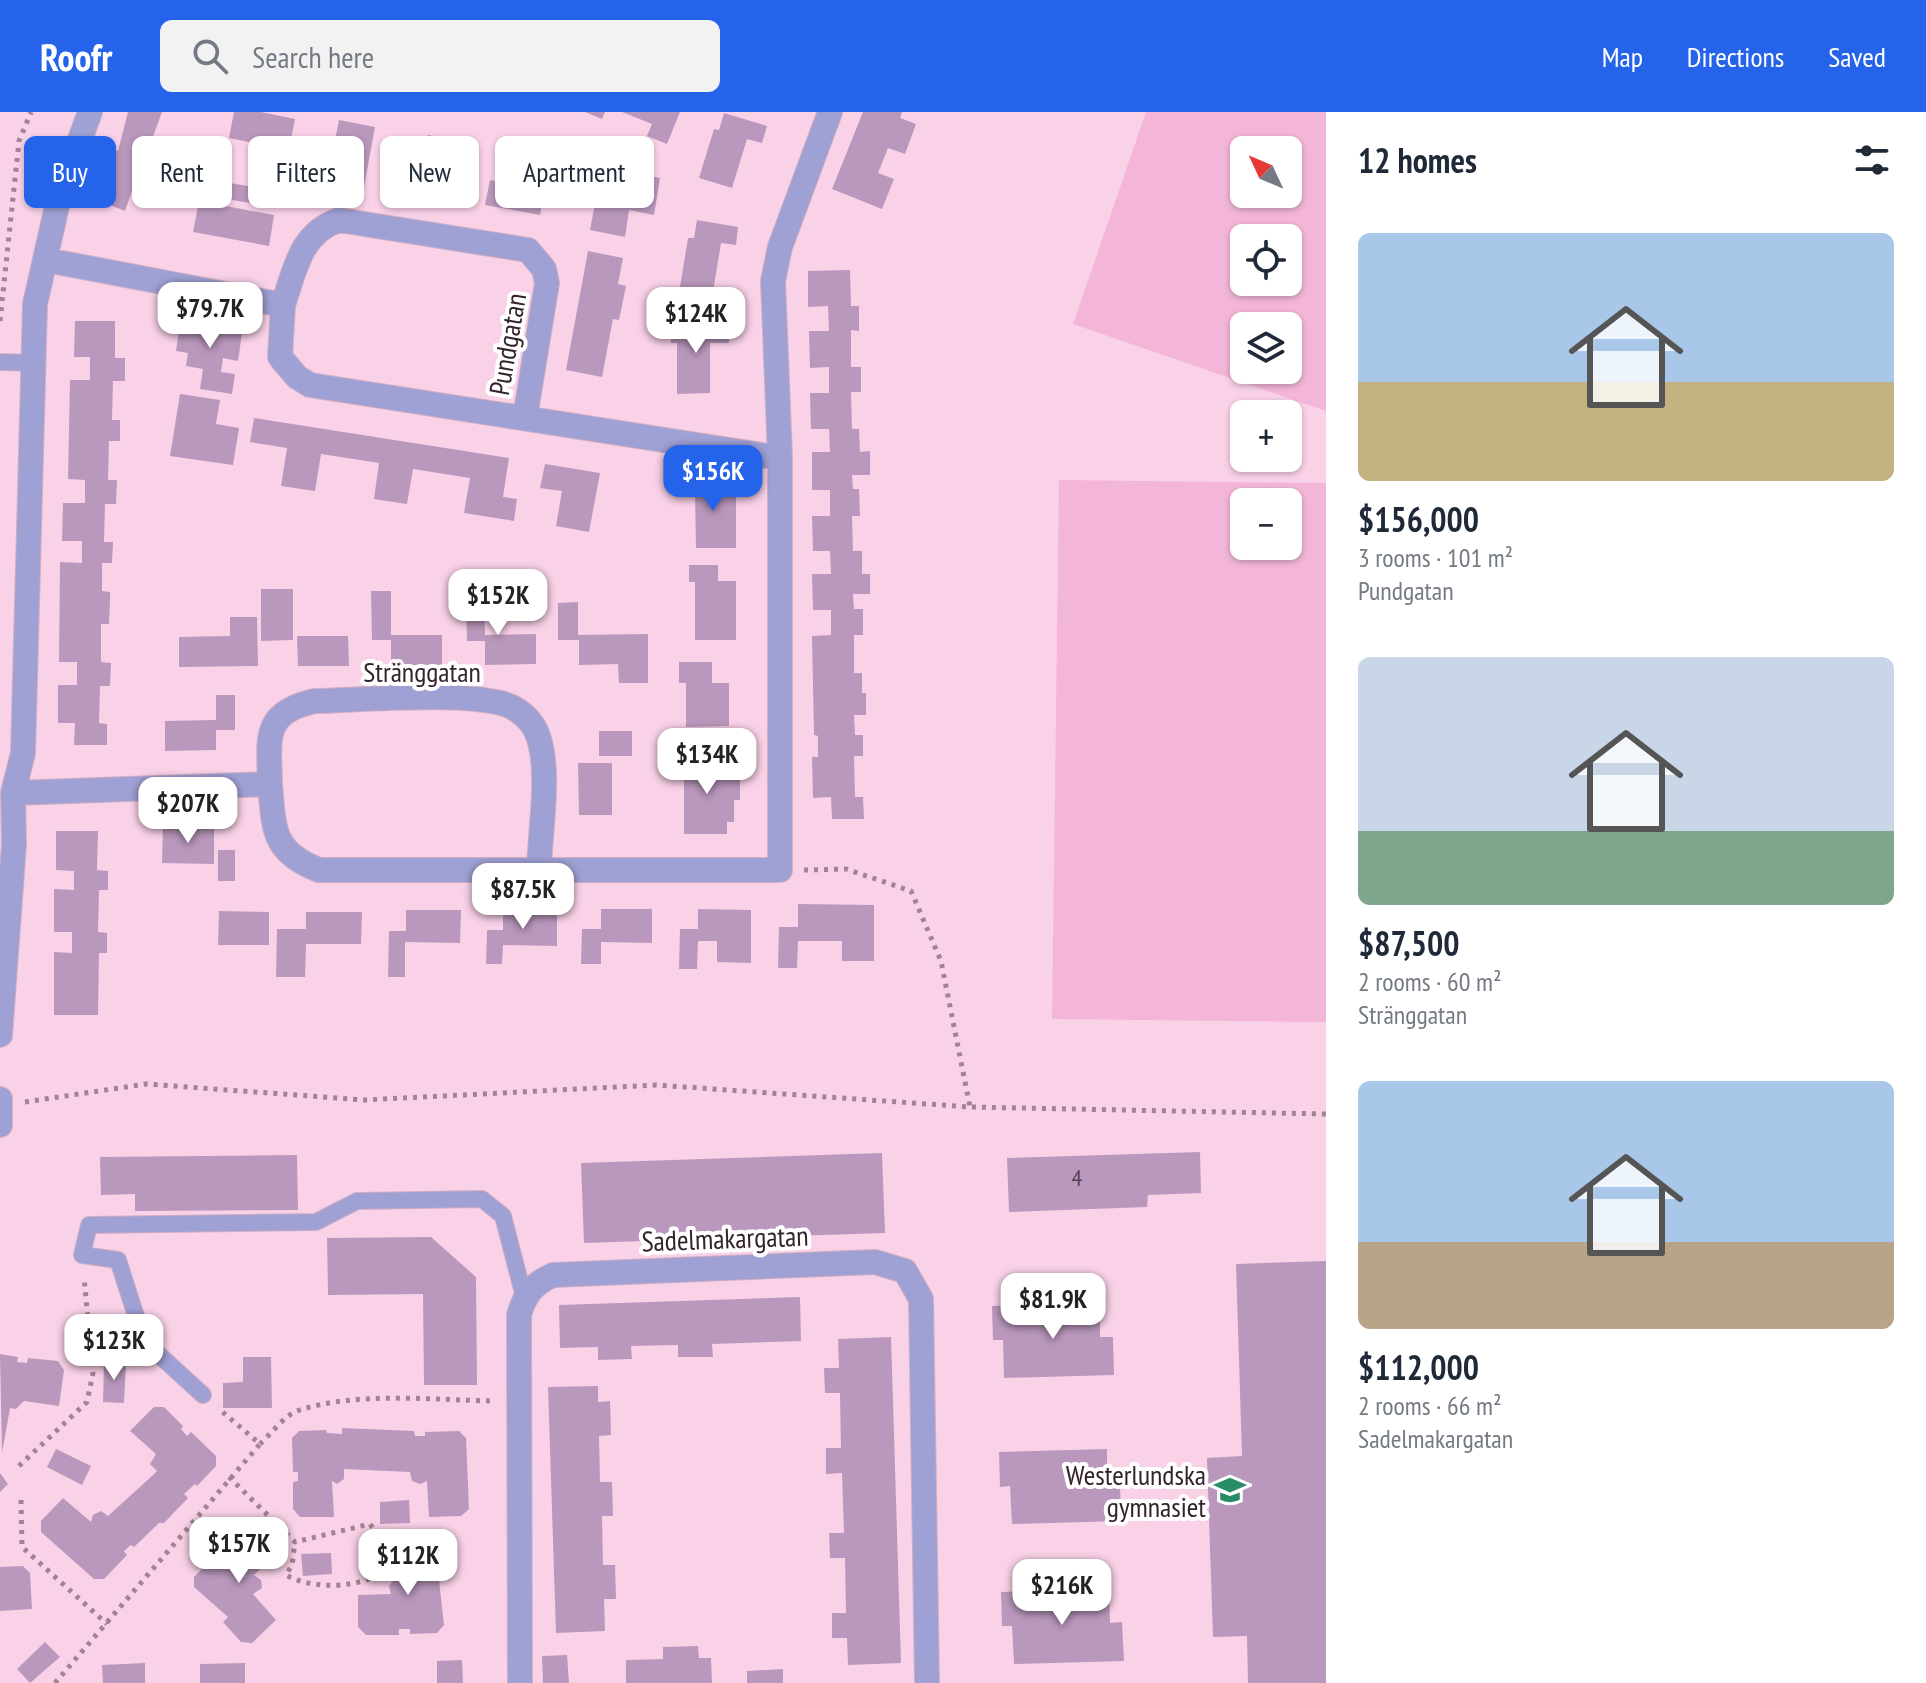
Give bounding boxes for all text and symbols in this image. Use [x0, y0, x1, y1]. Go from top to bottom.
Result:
search box [160, 20, 720, 92]
text: Roofr [40, 32, 112, 81]
icon: search [188, 34, 232, 78]
text: Search here [252, 37, 374, 76]
text: Map [1602, 38, 1643, 75]
text: Directions [1687, 38, 1784, 75]
text: Saved [1828, 38, 1886, 75]
chip: Buy [24, 136, 116, 208]
chip: Rent [132, 136, 232, 208]
chip: Filters [248, 136, 364, 208]
chip: New [380, 136, 479, 208]
chip: Apartment [495, 136, 654, 208]
north arrow [1230, 136, 1302, 208]
map controls [1230, 136, 1302, 560]
text: 12 homes [1358, 138, 1477, 182]
icon: filters [1850, 138, 1894, 182]
button: locate [1230, 224, 1302, 296]
pin: $79.7K [145, 282, 275, 350]
icon: home [1554, 285, 1698, 429]
pin: $124K [640, 287, 752, 355]
street label: Pundgatan [480, 290, 534, 398]
text: $79.7K [176, 291, 244, 324]
text: $124K [664, 296, 728, 329]
button: layers [1230, 312, 1302, 384]
button: + [1230, 400, 1302, 472]
pin: $156K [657, 445, 769, 513]
text: $156K [681, 454, 745, 487]
button: − [1230, 488, 1302, 560]
text: $156,000 [1358, 497, 1479, 541]
text: 3 rooms · 101 m² [1358, 541, 1513, 574]
pin: $152K [442, 569, 554, 637]
text: Pundgatan [1358, 574, 1454, 607]
text: $152K [466, 578, 530, 611]
street label: Stränggatan [363, 653, 481, 690]
icon: home [1554, 709, 1698, 853]
pin: $134K [651, 728, 763, 796]
text: $134K [675, 737, 739, 770]
pin: $207K [132, 777, 244, 845]
text: $207K [156, 786, 220, 819]
pin: $87.5K [458, 863, 588, 931]
text: $87.5K [490, 872, 556, 905]
text: $87,500 [1358, 921, 1459, 965]
text: 2 rooms · 60 m² [1358, 965, 1502, 998]
text: Stränggatan [1358, 998, 1467, 1031]
icon: home [1554, 1133, 1698, 1277]
house number: 4 [1072, 1162, 1083, 1193]
street label: Sadelmakargatan [641, 1217, 809, 1259]
pin: $81.9K [988, 1273, 1118, 1341]
text: $81.9K [1019, 1282, 1087, 1315]
pin: $123K [58, 1314, 170, 1382]
text: $123K [82, 1323, 146, 1356]
text: $112,000 [1358, 1345, 1479, 1389]
text: 2 rooms · 66 m² [1358, 1389, 1502, 1422]
text: Sadelmakargatan [1358, 1422, 1513, 1455]
place label: Westerlundska gymnasiet [1066, 1456, 1206, 1525]
school or university icon: Westerlundska gymnasiet [1213, 1473, 1247, 1507]
pin: $157K [183, 1517, 295, 1585]
text: $157K [207, 1526, 271, 1559]
pin: $112K [352, 1529, 464, 1597]
text: $112K [376, 1538, 440, 1571]
pin: $216K [1006, 1559, 1118, 1627]
text: $216K [1030, 1568, 1094, 1601]

